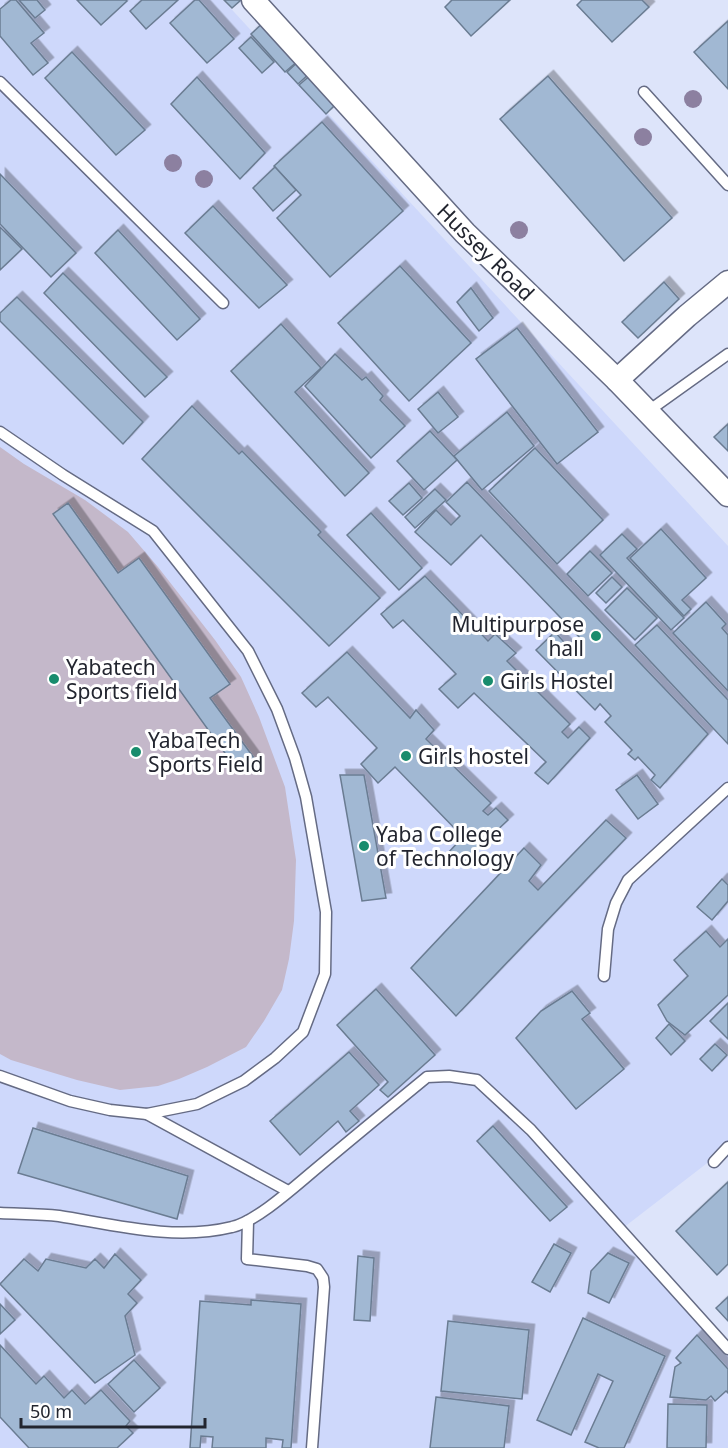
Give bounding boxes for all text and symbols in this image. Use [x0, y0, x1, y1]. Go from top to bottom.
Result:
street label: Hussey Road [431, 197, 541, 307]
place label: Multipurpose hall [451, 610, 584, 662]
marker: Multipurpose hall [589, 629, 603, 643]
place label: Yabatech Sports field [66, 653, 178, 705]
place label: Girls Hostel [500, 667, 613, 695]
marker: Yabatech Sports field [47, 672, 61, 686]
marker: Girls Hostel [481, 674, 495, 688]
place label: YabaTech Sports Field [148, 726, 263, 778]
place label: Girls hostel [418, 742, 529, 770]
marker: YabaTech Sports Field [129, 745, 143, 759]
marker: Girls hostel [399, 749, 413, 763]
place label: Yaba College of Technology [376, 820, 514, 872]
marker: Yaba College of Technology [357, 839, 371, 853]
scale bar [21, 1391, 206, 1429]
text: 50 m [30, 1399, 72, 1423]

